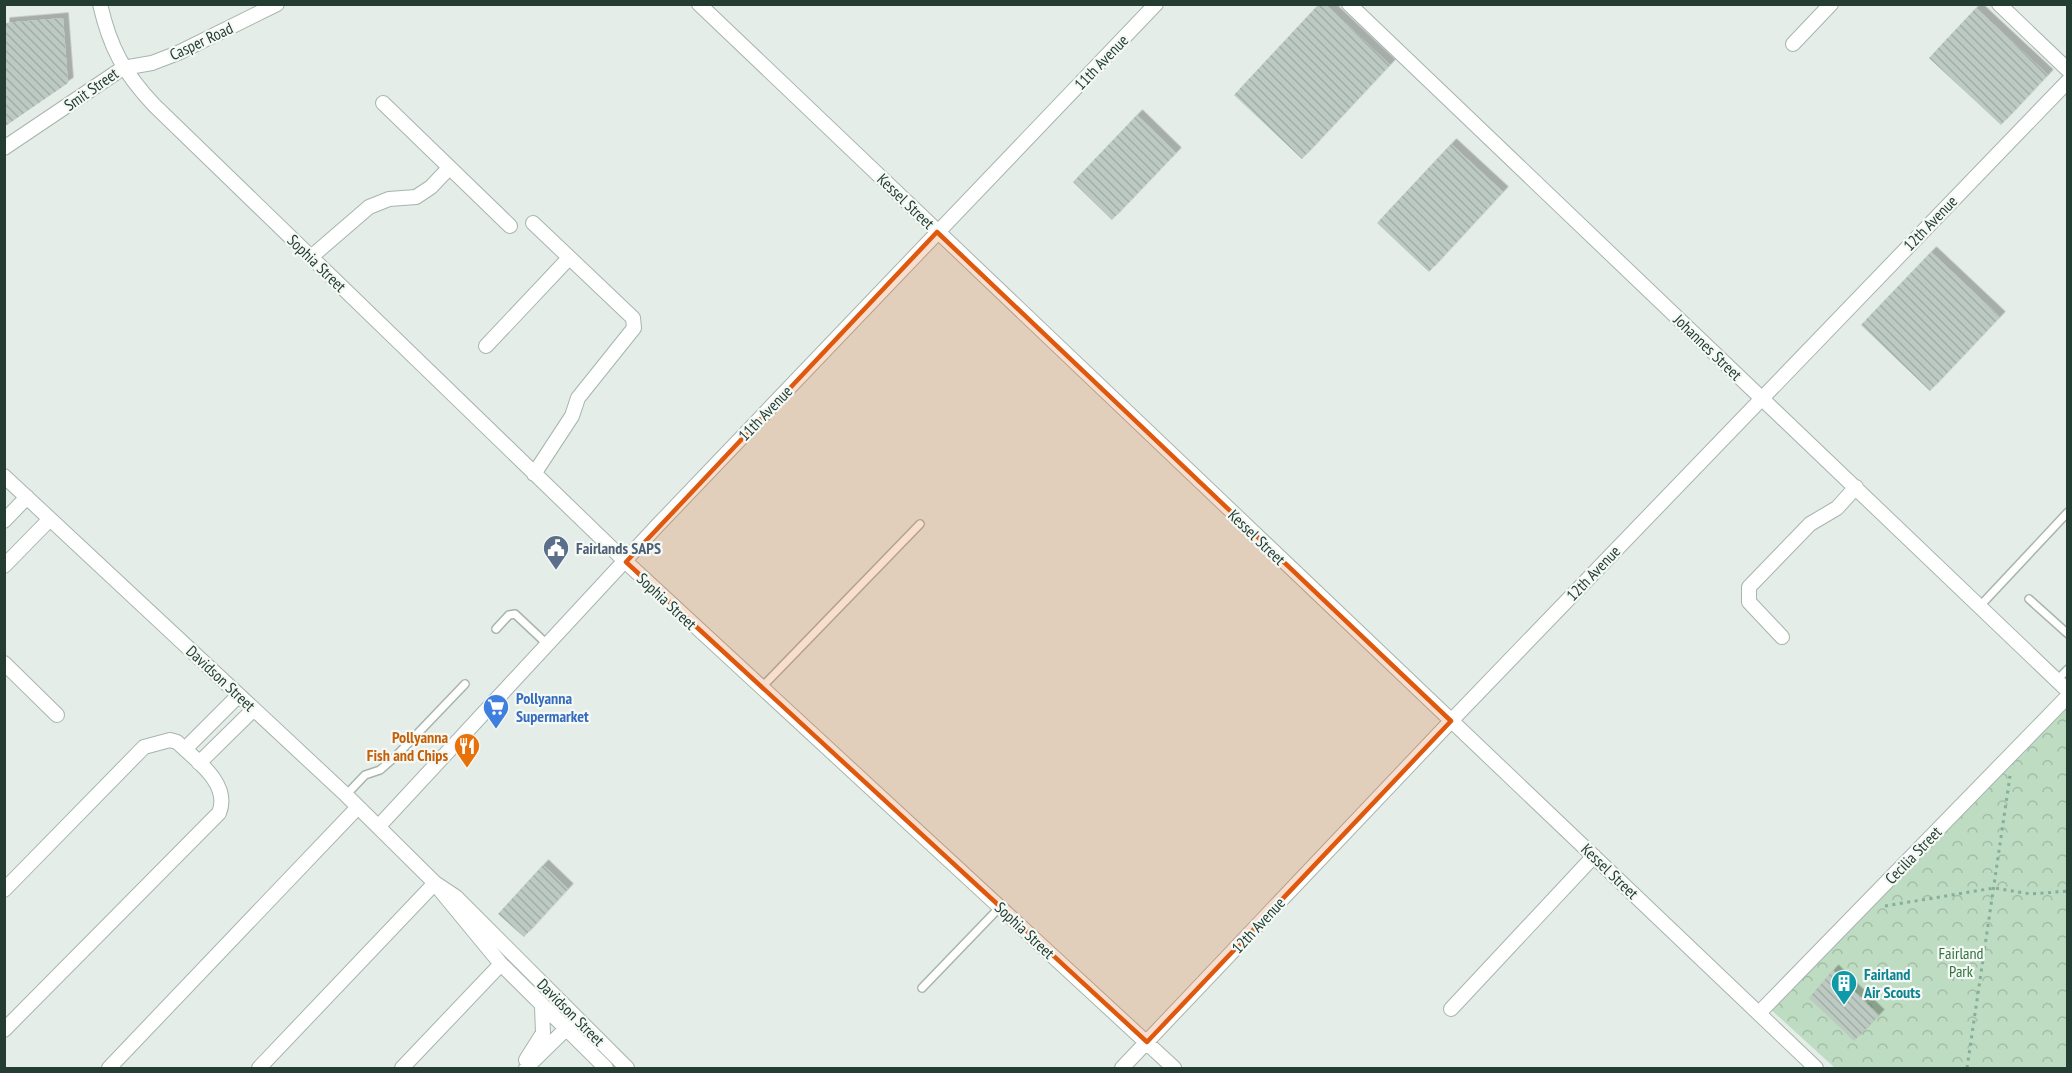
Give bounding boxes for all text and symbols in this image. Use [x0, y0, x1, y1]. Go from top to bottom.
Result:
street label: Casper Road [166, 18, 236, 64]
street label: 11th Avenue [1070, 30, 1132, 94]
street label: Smit Street [60, 63, 122, 115]
street label: Kessel Street [873, 169, 939, 233]
street label: 12th Avenue [1899, 191, 1961, 255]
street label: Sophia Street [283, 230, 351, 296]
street label: Johannes Street [1669, 309, 1747, 385]
street label: 11th Avenue [734, 381, 796, 445]
street label: Kessel Street [1224, 505, 1290, 569]
public building icon: Fairlands SAPS [541, 533, 571, 571]
place label: Fairlands SAPS [576, 538, 661, 558]
street label: 12th Avenue [1562, 541, 1624, 605]
street label: Sophia Street [633, 568, 701, 634]
street label: Davidson Street [182, 641, 260, 715]
place label: Pollyanna Supermarket [516, 688, 589, 726]
supermarket icon: Pollyanna Supermarket [481, 692, 511, 730]
place label: Pollyanna Fish and Chips [367, 727, 448, 765]
restaurant icon: Pollyanna Fish and Chips [452, 731, 482, 769]
street label: Cecilia Street [1881, 821, 1946, 888]
street label: Kessel Street [1577, 839, 1643, 903]
street label: 12th Avenue [1227, 893, 1289, 957]
street label: Sophia Street [991, 897, 1059, 963]
park label: Fairland Park [1939, 943, 1984, 981]
place label: Fairland Air Scouts [1863, 964, 1921, 1002]
building icon: Fairland Air Scouts [1829, 968, 1859, 1006]
street label: Davidson Street [533, 974, 609, 1050]

